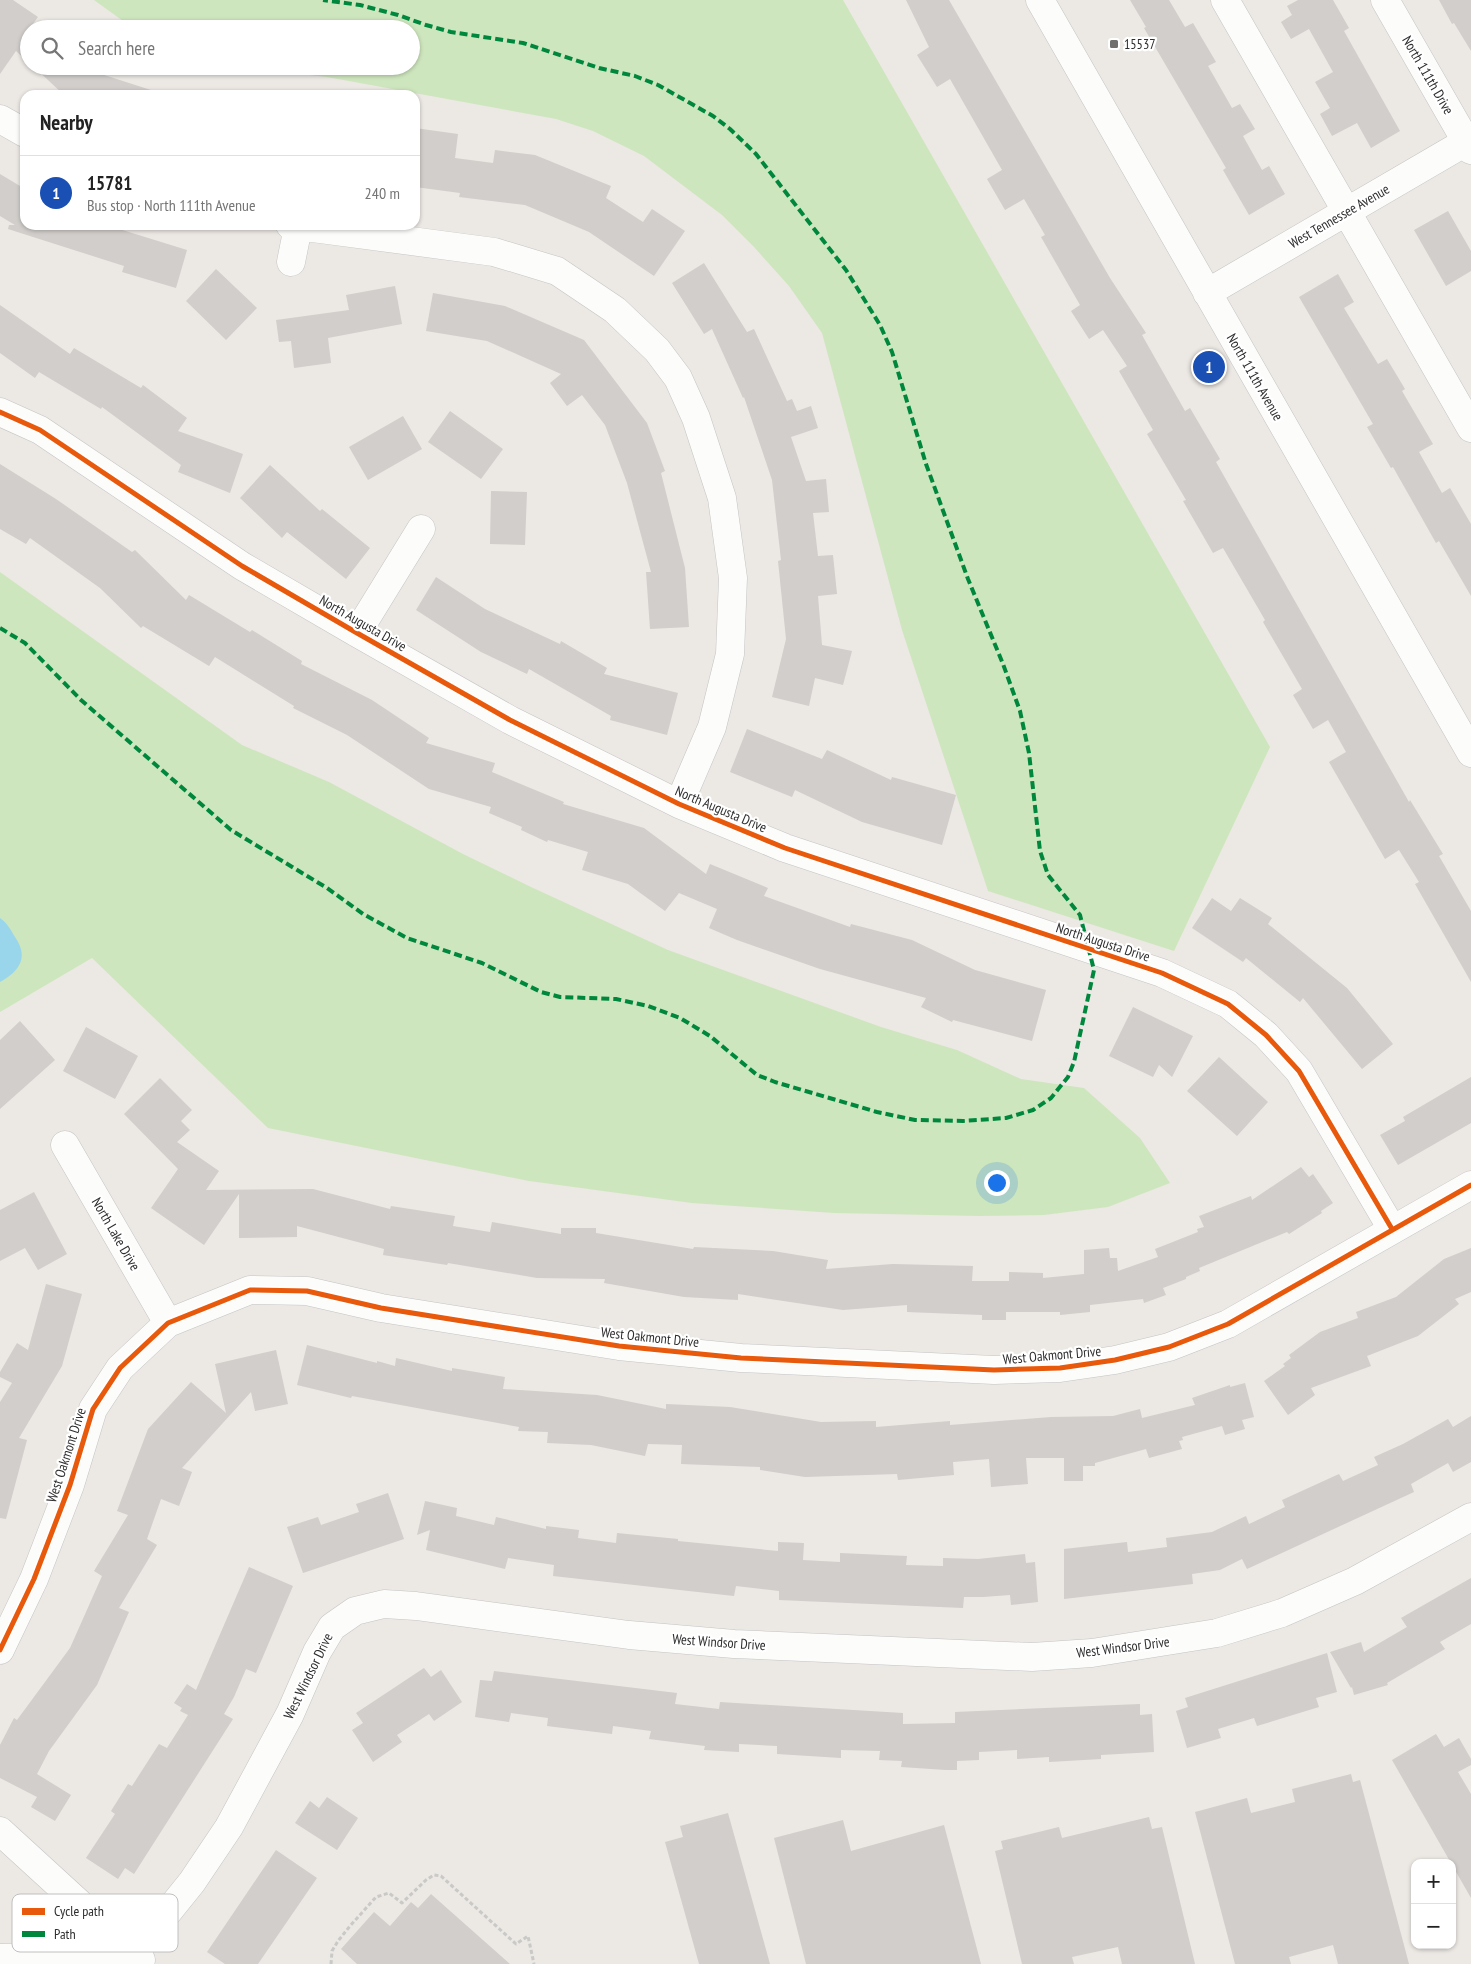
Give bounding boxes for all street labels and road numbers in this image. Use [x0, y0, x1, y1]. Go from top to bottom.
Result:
street label: North 111th Drive [1398, 32, 1458, 118]
street label: West Tennessee Avenue [1285, 180, 1393, 252]
street label: North 111th Avenue [1223, 330, 1287, 424]
street label: North Augusta Drive [316, 591, 410, 655]
street label: North Augusta Drive [672, 782, 770, 836]
street label: North Augusta Drive [1054, 918, 1152, 966]
street label: North Lake Drive [88, 1194, 144, 1274]
street label: West Oakmont Drive [600, 1323, 700, 1351]
street label: West Oakmont Drive [1002, 1342, 1102, 1368]
street label: West Oakmont Drive [42, 1405, 90, 1505]
street label: West Windsor Drive [279, 1630, 337, 1722]
street label: West Windsor Drive [672, 1630, 767, 1654]
street label: West Windsor Drive [1075, 1632, 1171, 1662]

